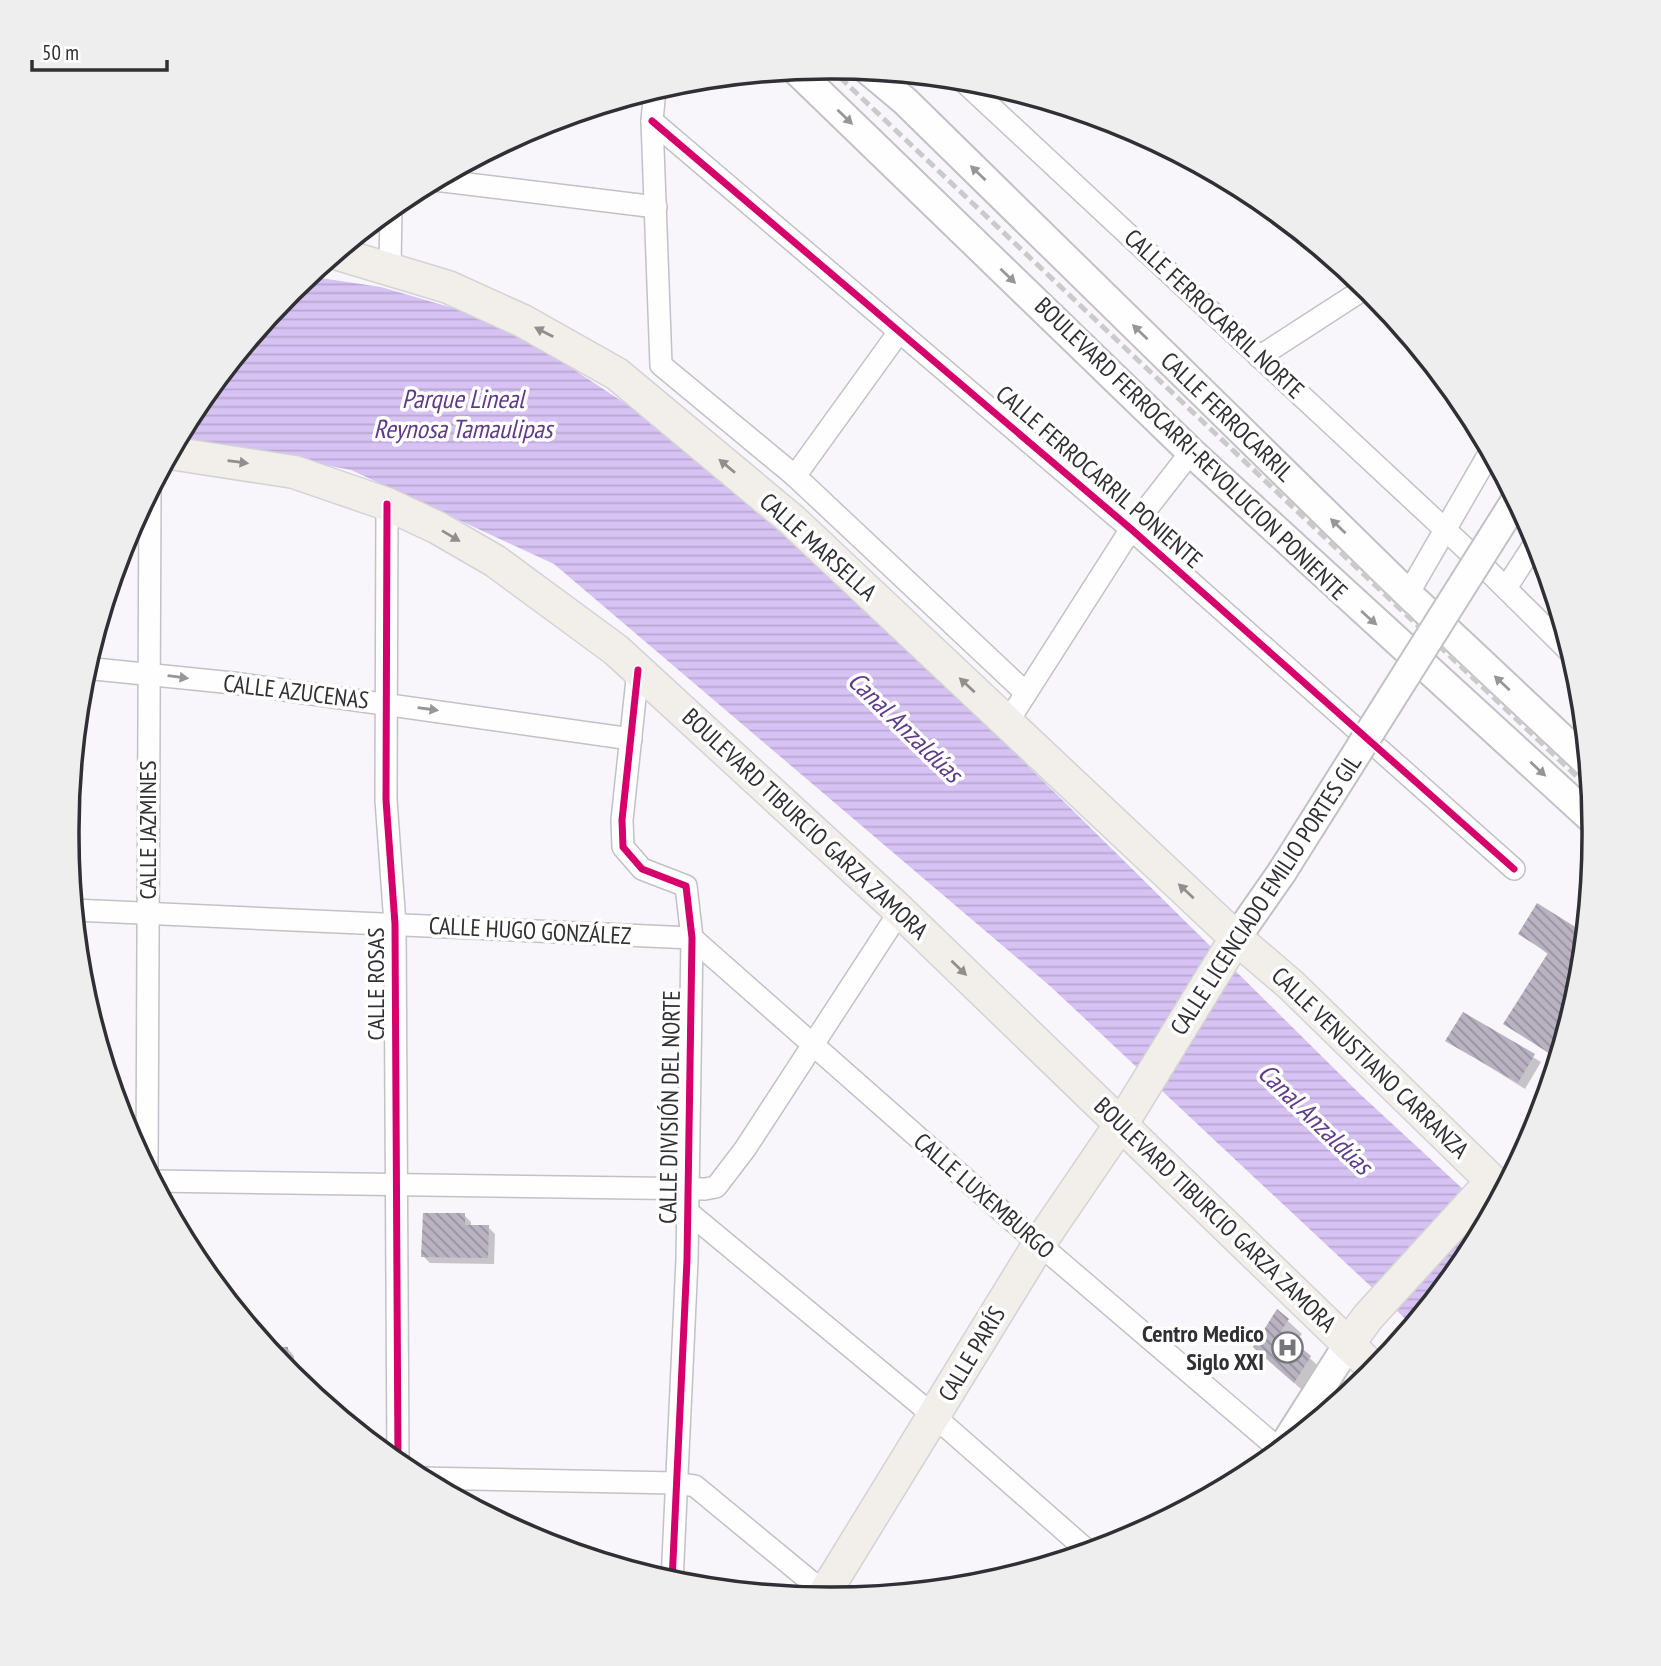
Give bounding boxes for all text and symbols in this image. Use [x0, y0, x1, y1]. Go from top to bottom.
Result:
scale bar [32, 28, 166, 72]
text: 50 m [42, 39, 79, 66]
one-way arrow [836, 109, 853, 125]
one-way arrow [970, 166, 987, 182]
street label: CALLE FERROCARRIL NORTE [1118, 222, 1311, 405]
one-way arrow [1000, 267, 1017, 284]
street label: BOULEVARD FERROCARRI-REVOLUCION PONIENTE [1028, 290, 1354, 607]
one-way arrow [1132, 324, 1149, 341]
one-way arrow [533, 327, 553, 339]
street label: CALLE FERROCARRIL [1154, 345, 1300, 488]
street label: CALLE FERROCARRIL PONIENTE [990, 378, 1209, 575]
water label: Parque Lineal Reynosa Tamaulipas [374, 382, 555, 445]
one-way arrow [227, 457, 249, 468]
one-way arrow [718, 459, 735, 474]
street label: CALLE MARSELLA [753, 486, 884, 608]
one-way arrow [1330, 518, 1346, 535]
one-way arrow [442, 529, 461, 542]
one-way arrow [1360, 609, 1377, 625]
water label: Canal Anzaldúas [841, 664, 971, 791]
street label: CALLE AZUCENAS [222, 667, 371, 716]
one-way arrow [167, 671, 189, 682]
one-way arrow [1493, 675, 1511, 691]
one-way arrow [959, 678, 976, 694]
street label: BOULEVARD TIBURCIO GARZA ZAMORA [676, 701, 935, 946]
one-way arrow [417, 704, 439, 715]
street label: CALLE LICENCIADO EMILIO PORTES GIL [1163, 749, 1368, 1041]
street label: CALLE JAZMINES [132, 761, 163, 899]
one-way arrow [1529, 761, 1546, 777]
one-way arrow [1178, 884, 1195, 900]
street label: CALLE HUGO GONZÁLEZ [428, 910, 632, 951]
street label: CALLE ROSAS [360, 928, 391, 1040]
one-way arrow [951, 960, 967, 976]
street label: CALLE VENUSTIANO CARRANZA [1265, 960, 1476, 1165]
street label: CALLE DIVISIÓN DEL NORTE [652, 990, 687, 1224]
water label: Canal Anzaldúas [1251, 1056, 1381, 1183]
street label: BOULEVARD TIBURCIO GARZA ZAMORA [1088, 1091, 1344, 1339]
street label: CALLE LUXEMBURGO [907, 1126, 1061, 1265]
street label: CALLE PARÍS [931, 1301, 1012, 1407]
place label: Centro Medico Siglo XXI [1142, 1318, 1264, 1377]
hospital icon: Centro Medico Siglo XXI [1270, 1331, 1304, 1365]

